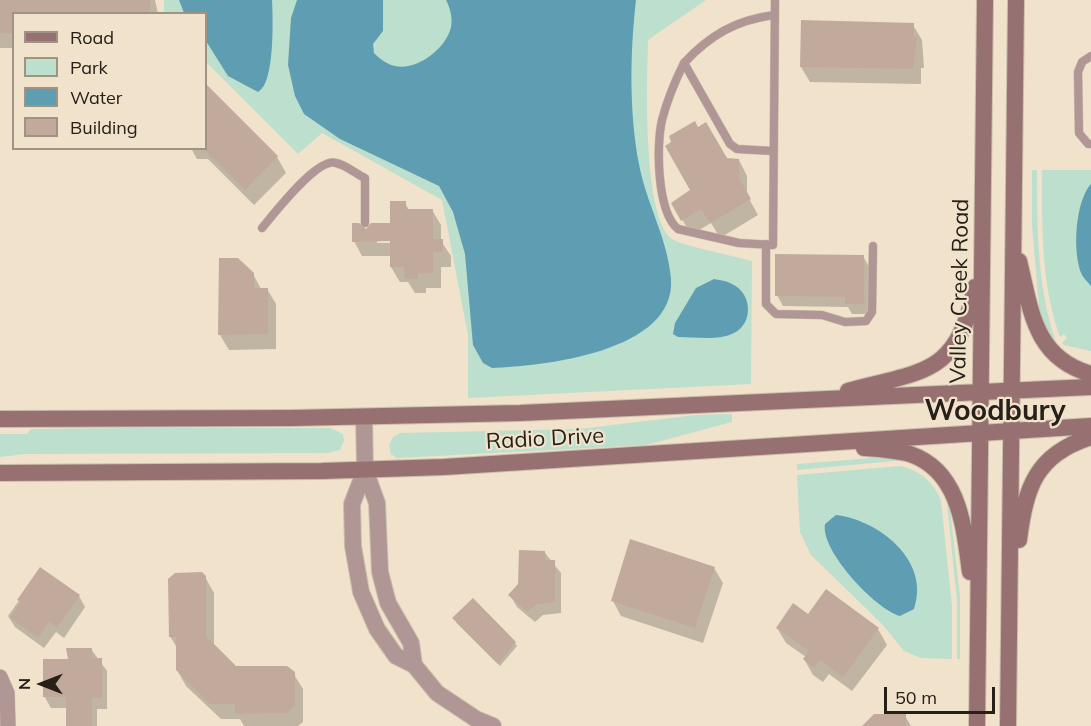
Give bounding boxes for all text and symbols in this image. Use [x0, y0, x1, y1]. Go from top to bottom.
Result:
legend [12, 12, 207, 150]
text: Road [70, 26, 114, 49]
text: Park [70, 56, 108, 79]
text: Water [70, 86, 122, 109]
text: Building [70, 116, 138, 139]
street label: Valley Creek Road [945, 198, 975, 384]
district label: Woodbury [924, 395, 1066, 429]
street label: Radio Drive [485, 423, 605, 455]
north arrow [12, 654, 72, 714]
scale bar [887, 675, 998, 713]
text: N [14, 678, 34, 690]
text: 50 m [895, 686, 937, 709]

